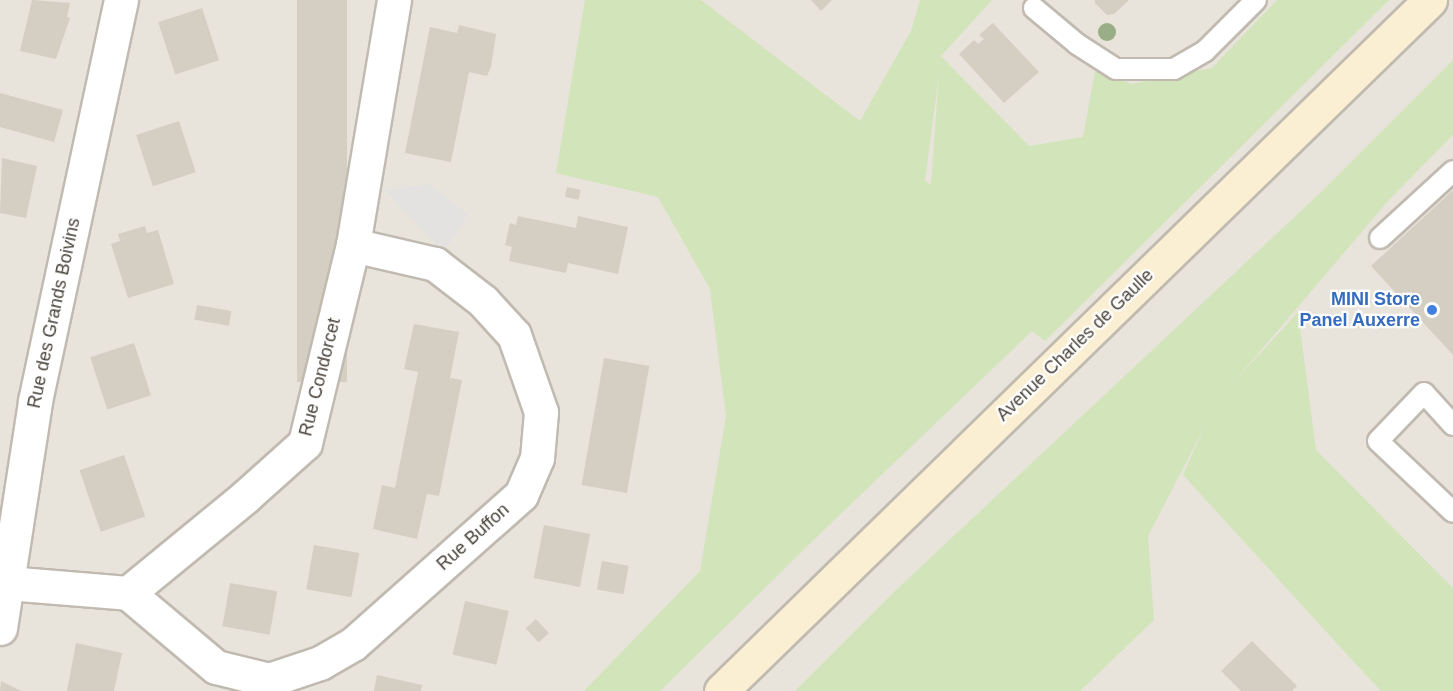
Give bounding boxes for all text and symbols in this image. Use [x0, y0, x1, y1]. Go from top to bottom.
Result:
street label: Rue des Grands Boivins [23, 216, 85, 410]
street label: Avenue Charles de Gaulle [992, 264, 1158, 426]
place label: MINI Store Panel Auxerre [1299, 289, 1420, 332]
marker: MINI Store Panel Auxerre [1425, 303, 1439, 317]
street label: Rue Condorcet [295, 316, 345, 438]
street label: Rue Buffon [432, 499, 514, 575]

